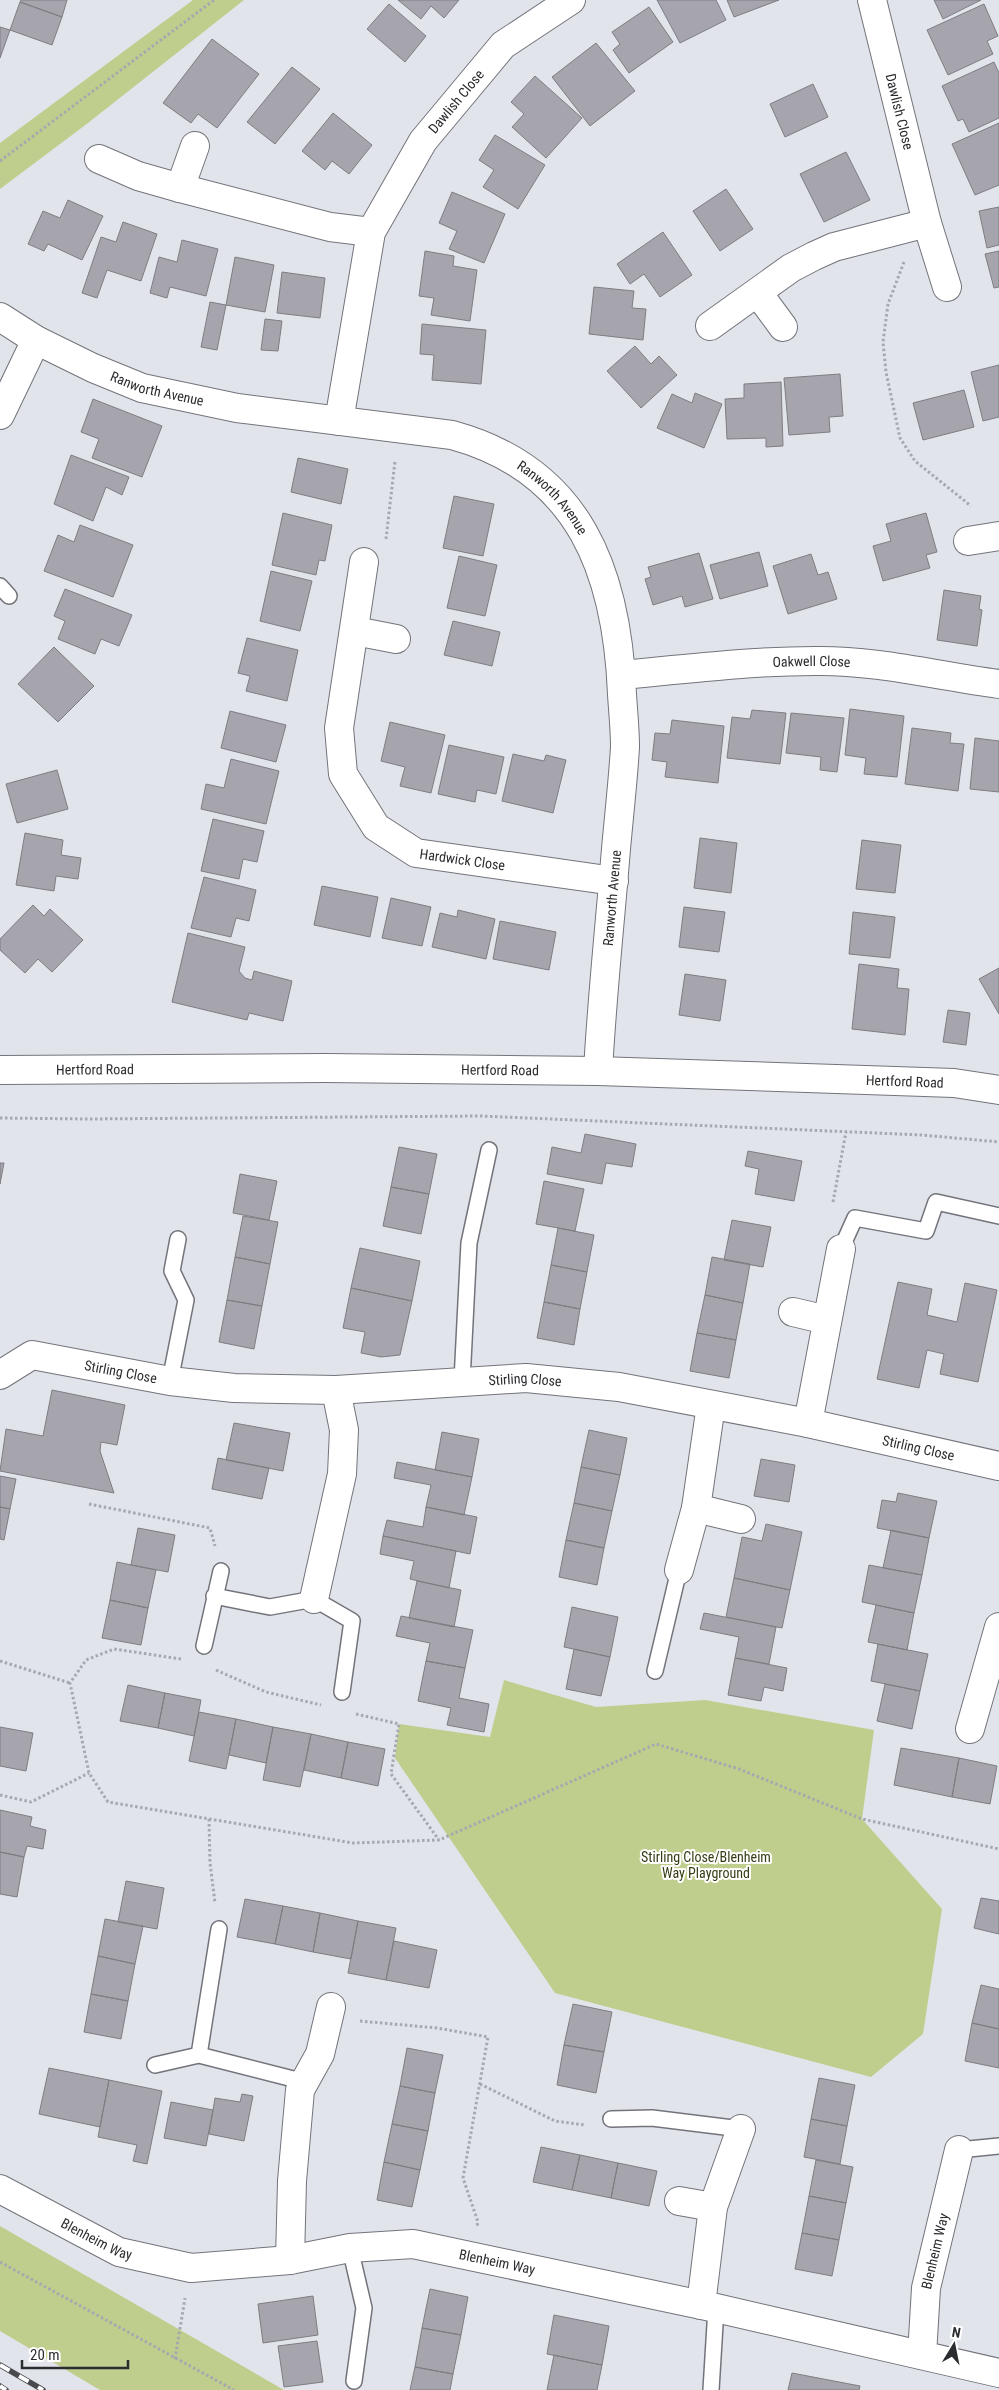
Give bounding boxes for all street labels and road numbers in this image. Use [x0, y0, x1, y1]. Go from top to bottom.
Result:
street label: Dawlish Close [425, 66, 487, 136]
street label: Dawlish Close [882, 72, 917, 152]
street label: Ranworth Avenue [108, 368, 206, 409]
street label: Ranworth Avenue [514, 457, 591, 538]
street label: Oakwell Close [772, 653, 851, 670]
street label: Hardwick Close [419, 846, 506, 874]
street label: Ranworth Avenue [600, 849, 624, 947]
street label: Hertford Road [56, 1061, 134, 1078]
street label: Hertford Road [461, 1061, 539, 1078]
street label: Hertford Road [866, 1072, 944, 1091]
street label: Stirling Close [83, 1357, 159, 1386]
street label: Stirling Close [488, 1370, 563, 1389]
street label: Stirling Close [881, 1432, 956, 1464]
street label: Blenheim Way [918, 2211, 952, 2291]
street label: Blenheim Way [58, 2215, 134, 2263]
street label: Blenheim Way [458, 2246, 537, 2278]

